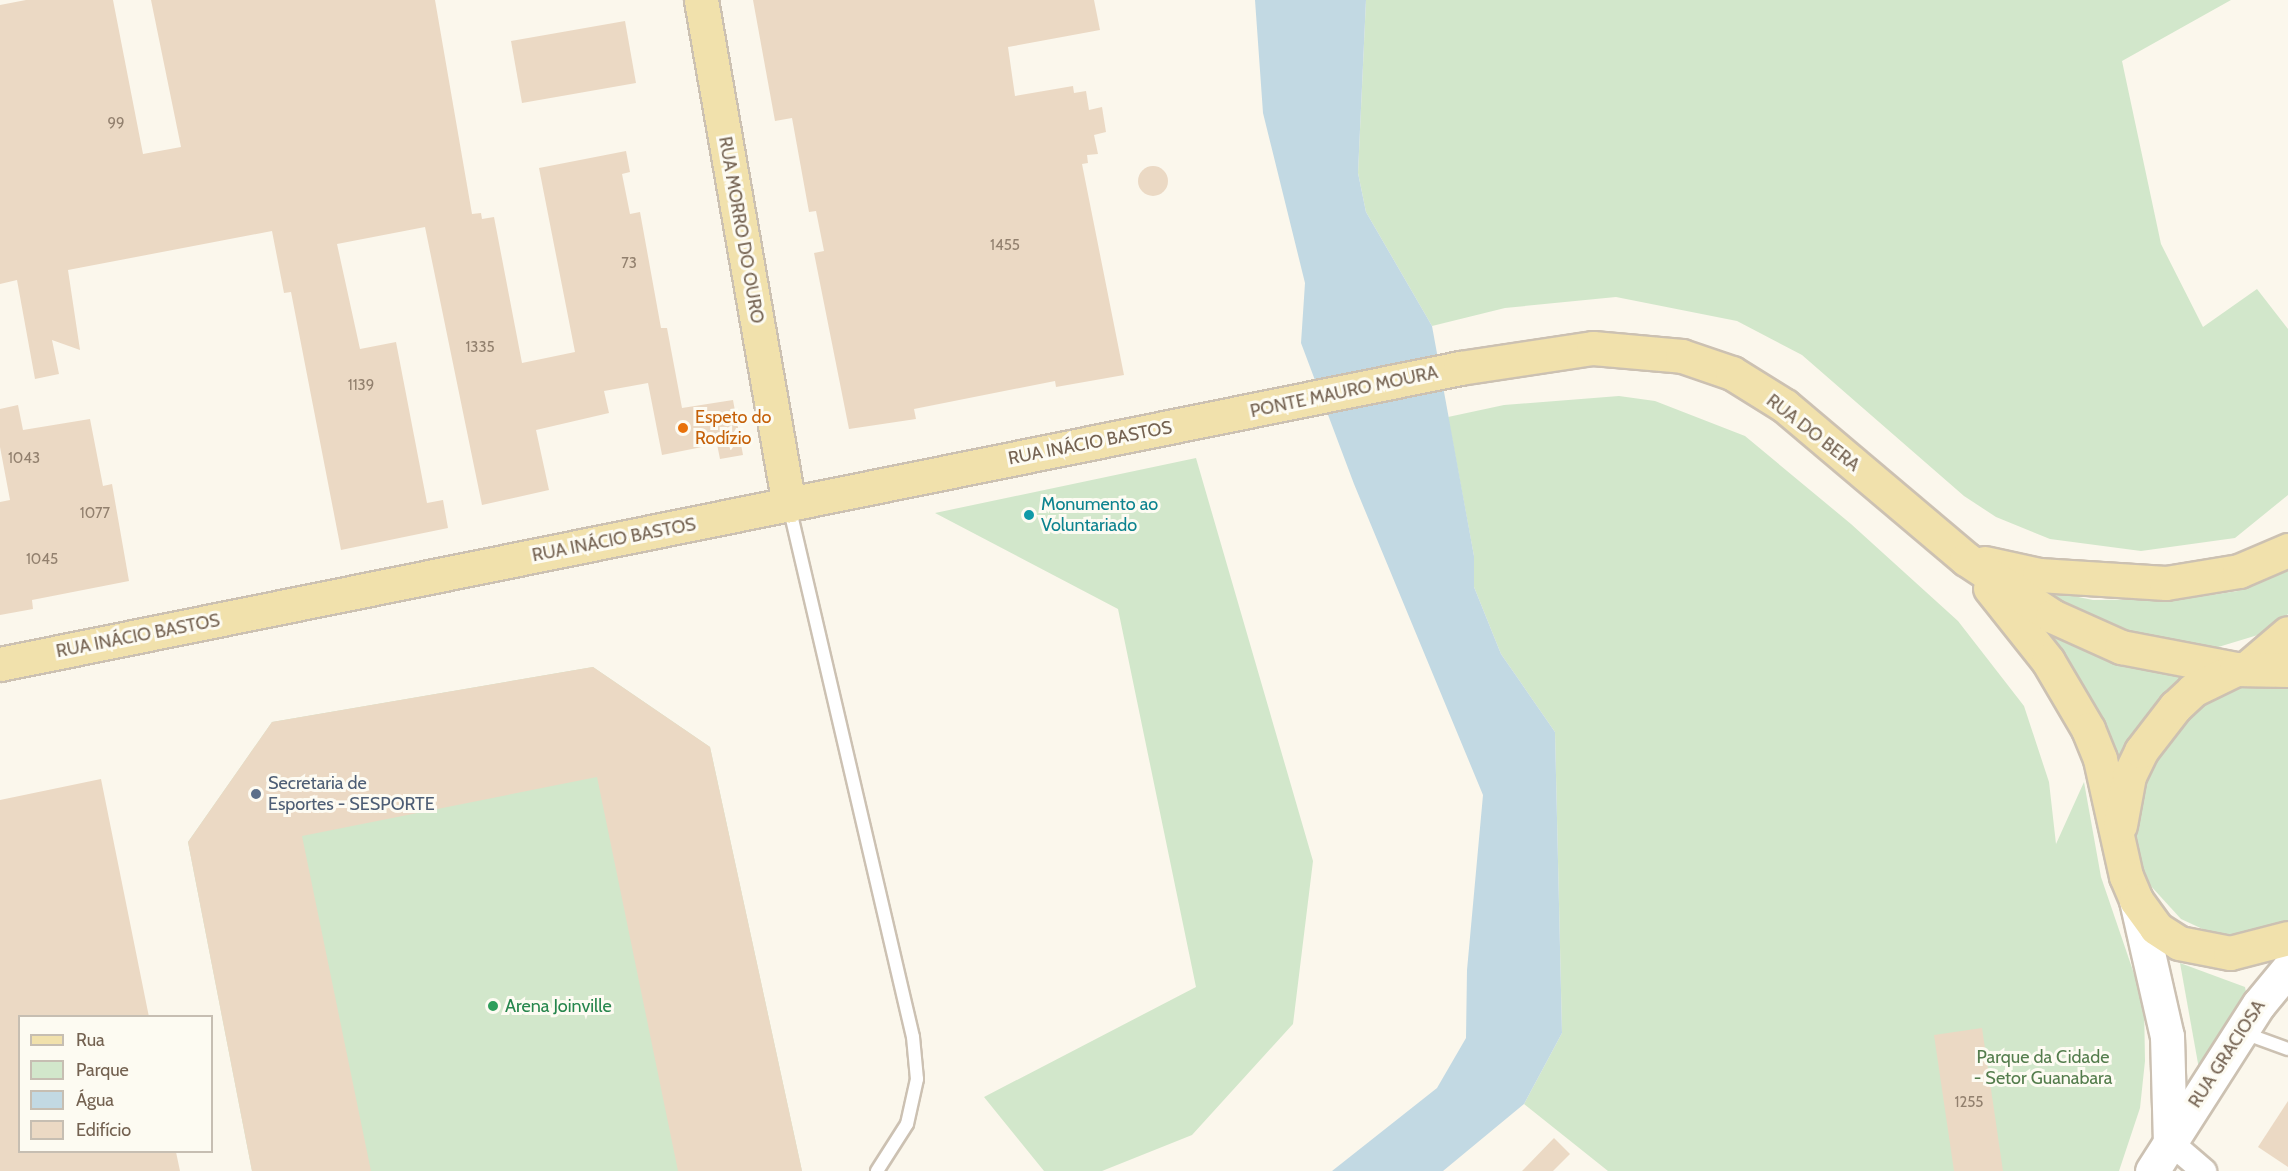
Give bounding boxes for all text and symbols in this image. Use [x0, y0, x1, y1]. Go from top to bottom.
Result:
house number: 99 [107, 115, 125, 133]
street label: RUA MORRO DO OURO [714, 135, 768, 325]
house number: 1455 [990, 237, 1020, 255]
house number: 73 [621, 255, 637, 273]
house number: 1335 [465, 339, 495, 357]
street label: PONTE MAURO MOURA [1248, 362, 1440, 422]
house number: 1139 [348, 377, 374, 395]
street label: RUA DO BERA [1762, 390, 1864, 476]
place label: Espeto do Rodízio [695, 407, 771, 450]
street label: RUA INÁCIO BASTOS [1006, 417, 1174, 469]
marker: Espeto do Rodízio [676, 421, 690, 435]
house number: 1043 [8, 450, 40, 468]
place label: Monumento ao Voluntariado [1041, 494, 1158, 536]
house number: 1077 [80, 505, 110, 523]
marker: Monumento ao Voluntariado [1022, 508, 1036, 522]
street label: RUA INÁCIO BASTOS [530, 514, 698, 566]
house number: 1045 [26, 551, 58, 569]
street label: RUA INÁCIO BASTOS [54, 610, 222, 662]
place label: Secretaria de Esportes - SESPORTE [268, 773, 435, 816]
marker: Secretaria de Esportes - SESPORTE [249, 787, 263, 801]
place label: Arena Joinville [505, 995, 612, 1017]
street label: RUA GRACIOSA [2184, 996, 2270, 1112]
marker: Arena Joinville [486, 999, 500, 1013]
legend [18, 1015, 213, 1153]
text: Rua [76, 1029, 105, 1051]
park label: Parque da Cidade - Setor Guanabara [1974, 1047, 2112, 1090]
text: Parque [76, 1059, 129, 1081]
text: Água [76, 1089, 114, 1111]
house number: 1255 [1955, 1094, 1983, 1112]
text: Edifício [76, 1119, 131, 1141]

